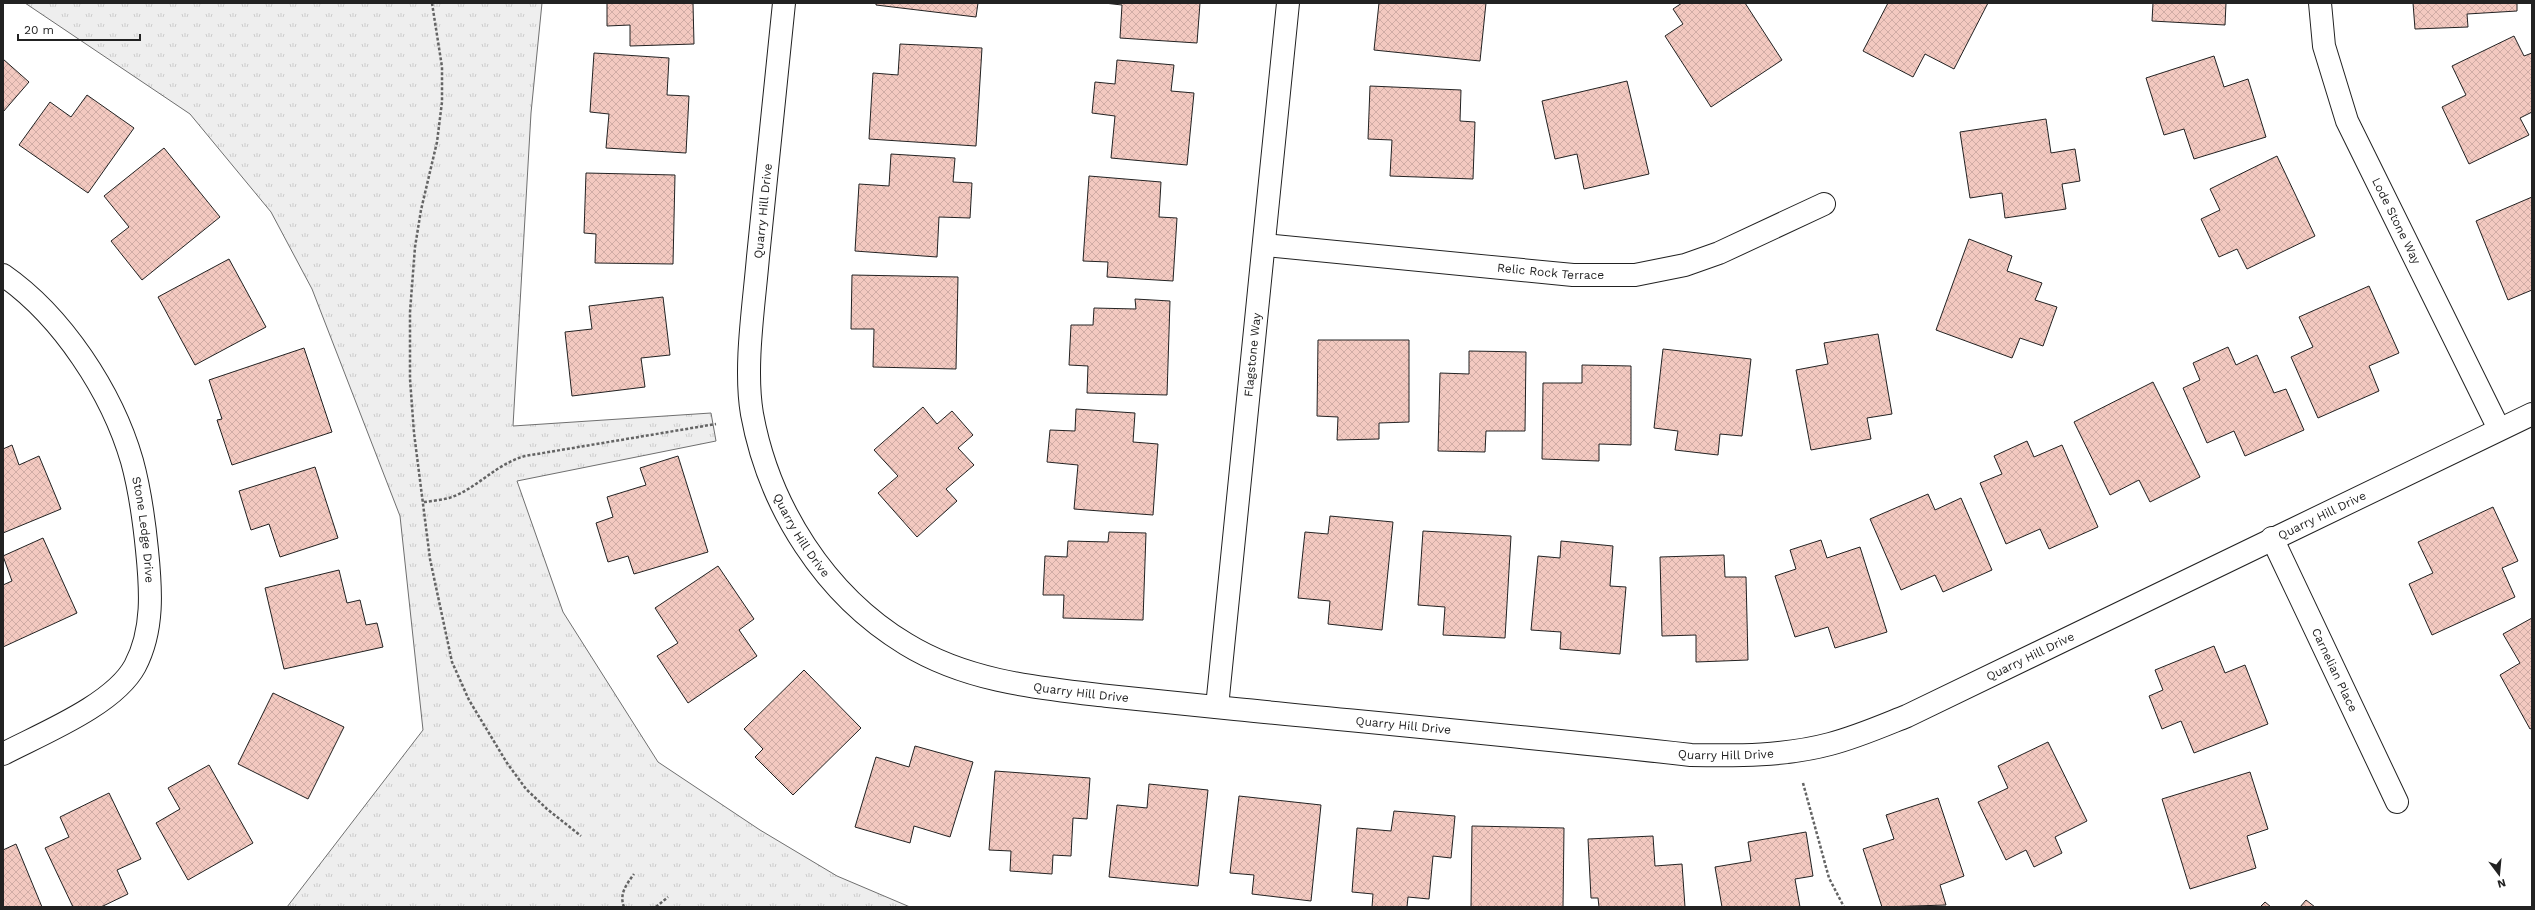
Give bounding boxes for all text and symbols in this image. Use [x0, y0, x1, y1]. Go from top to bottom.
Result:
scale bar [18, 16, 140, 42]
text: 20 m [24, 23, 54, 37]
street label: Quarry Hill Drive [751, 163, 775, 259]
street label: Lode Stone Way [2369, 175, 2424, 267]
street label: Relic Rock Terrace [1496, 261, 1604, 282]
street label: Flagstone Way [1241, 311, 1264, 398]
street label: Stone Ledge Drive [129, 475, 157, 583]
street label: Quarry Hill Drive [2276, 488, 2368, 543]
street label: Quarry Hill Drive [771, 491, 833, 580]
street label: Carnelian Place [2309, 626, 2360, 714]
street label: Quarry Hill Drive [1984, 629, 2077, 684]
street label: Quarry Hill Drive [1032, 680, 1130, 705]
street label: Quarry Hill Drive [1355, 714, 1452, 737]
street label: Quarry Hill Drive [1677, 746, 1774, 762]
north arrow [2479, 854, 2519, 894]
text: N [2496, 876, 2507, 891]

